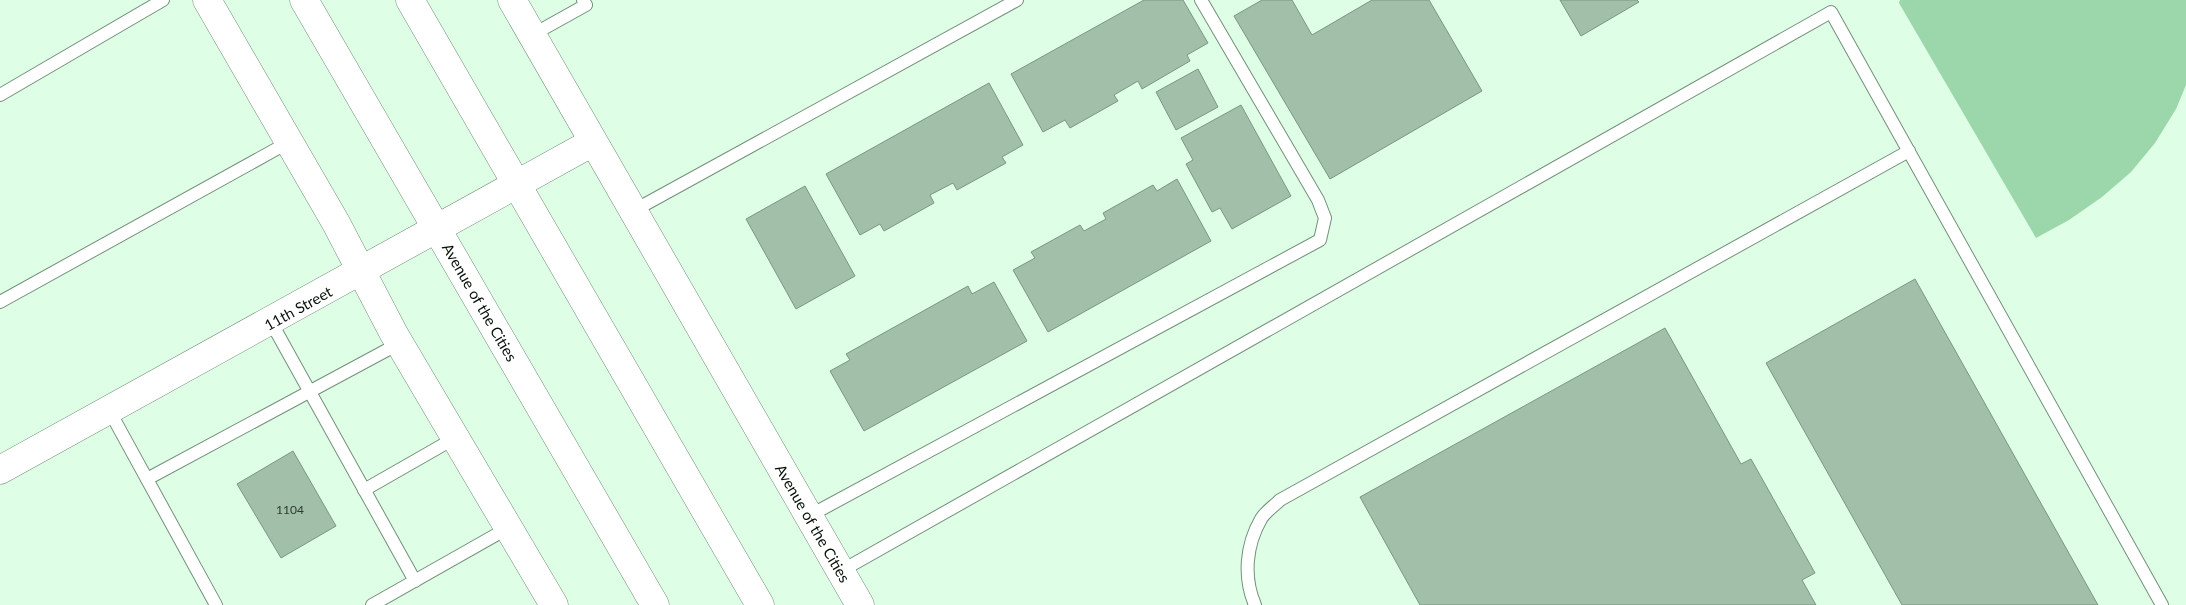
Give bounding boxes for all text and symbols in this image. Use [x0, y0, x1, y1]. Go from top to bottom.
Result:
street label: Avenue of the Cities [439, 240, 521, 364]
street label: 11th Street [261, 282, 335, 334]
street label: Avenue of the Cities [772, 461, 854, 585]
house number: 1104 [276, 502, 304, 517]

